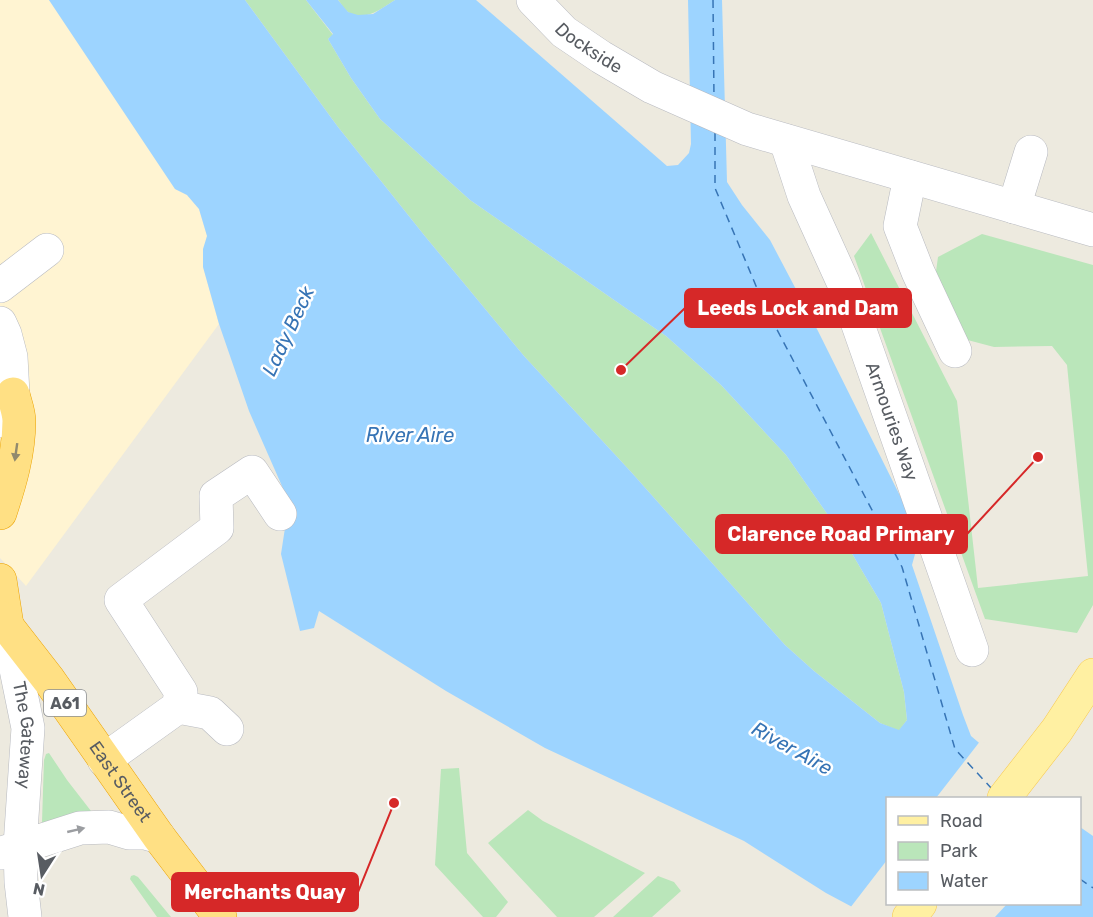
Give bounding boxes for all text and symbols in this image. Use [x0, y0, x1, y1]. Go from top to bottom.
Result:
street label: Dockside [550, 18, 626, 78]
water label: Lady Beck [257, 282, 319, 380]
callout: Leeds Lock and Dam [685, 289, 911, 327]
text: Leeds Lock and Dam [697, 296, 899, 320]
street label: Armouries Way [861, 359, 923, 484]
water label: River Aire [366, 423, 454, 447]
one-way arrow [11, 442, 20, 461]
callout: Clarence Road Primary [716, 515, 967, 553]
text: Clarence Road Primary [727, 522, 955, 546]
street label: The Gateway [8, 679, 39, 790]
road number: A61 [44, 690, 86, 716]
water label: River Aire [747, 716, 837, 780]
street label: East Street [84, 737, 156, 826]
legend [886, 797, 1081, 905]
text: Road [940, 810, 983, 832]
one-way arrow [67, 825, 86, 834]
text: Park [940, 840, 978, 862]
north arrow [12, 845, 72, 905]
text: Water [940, 870, 988, 892]
callout: Merchants Quay [172, 873, 358, 911]
text: N [31, 879, 47, 900]
text: Merchants Quay [184, 880, 346, 904]

